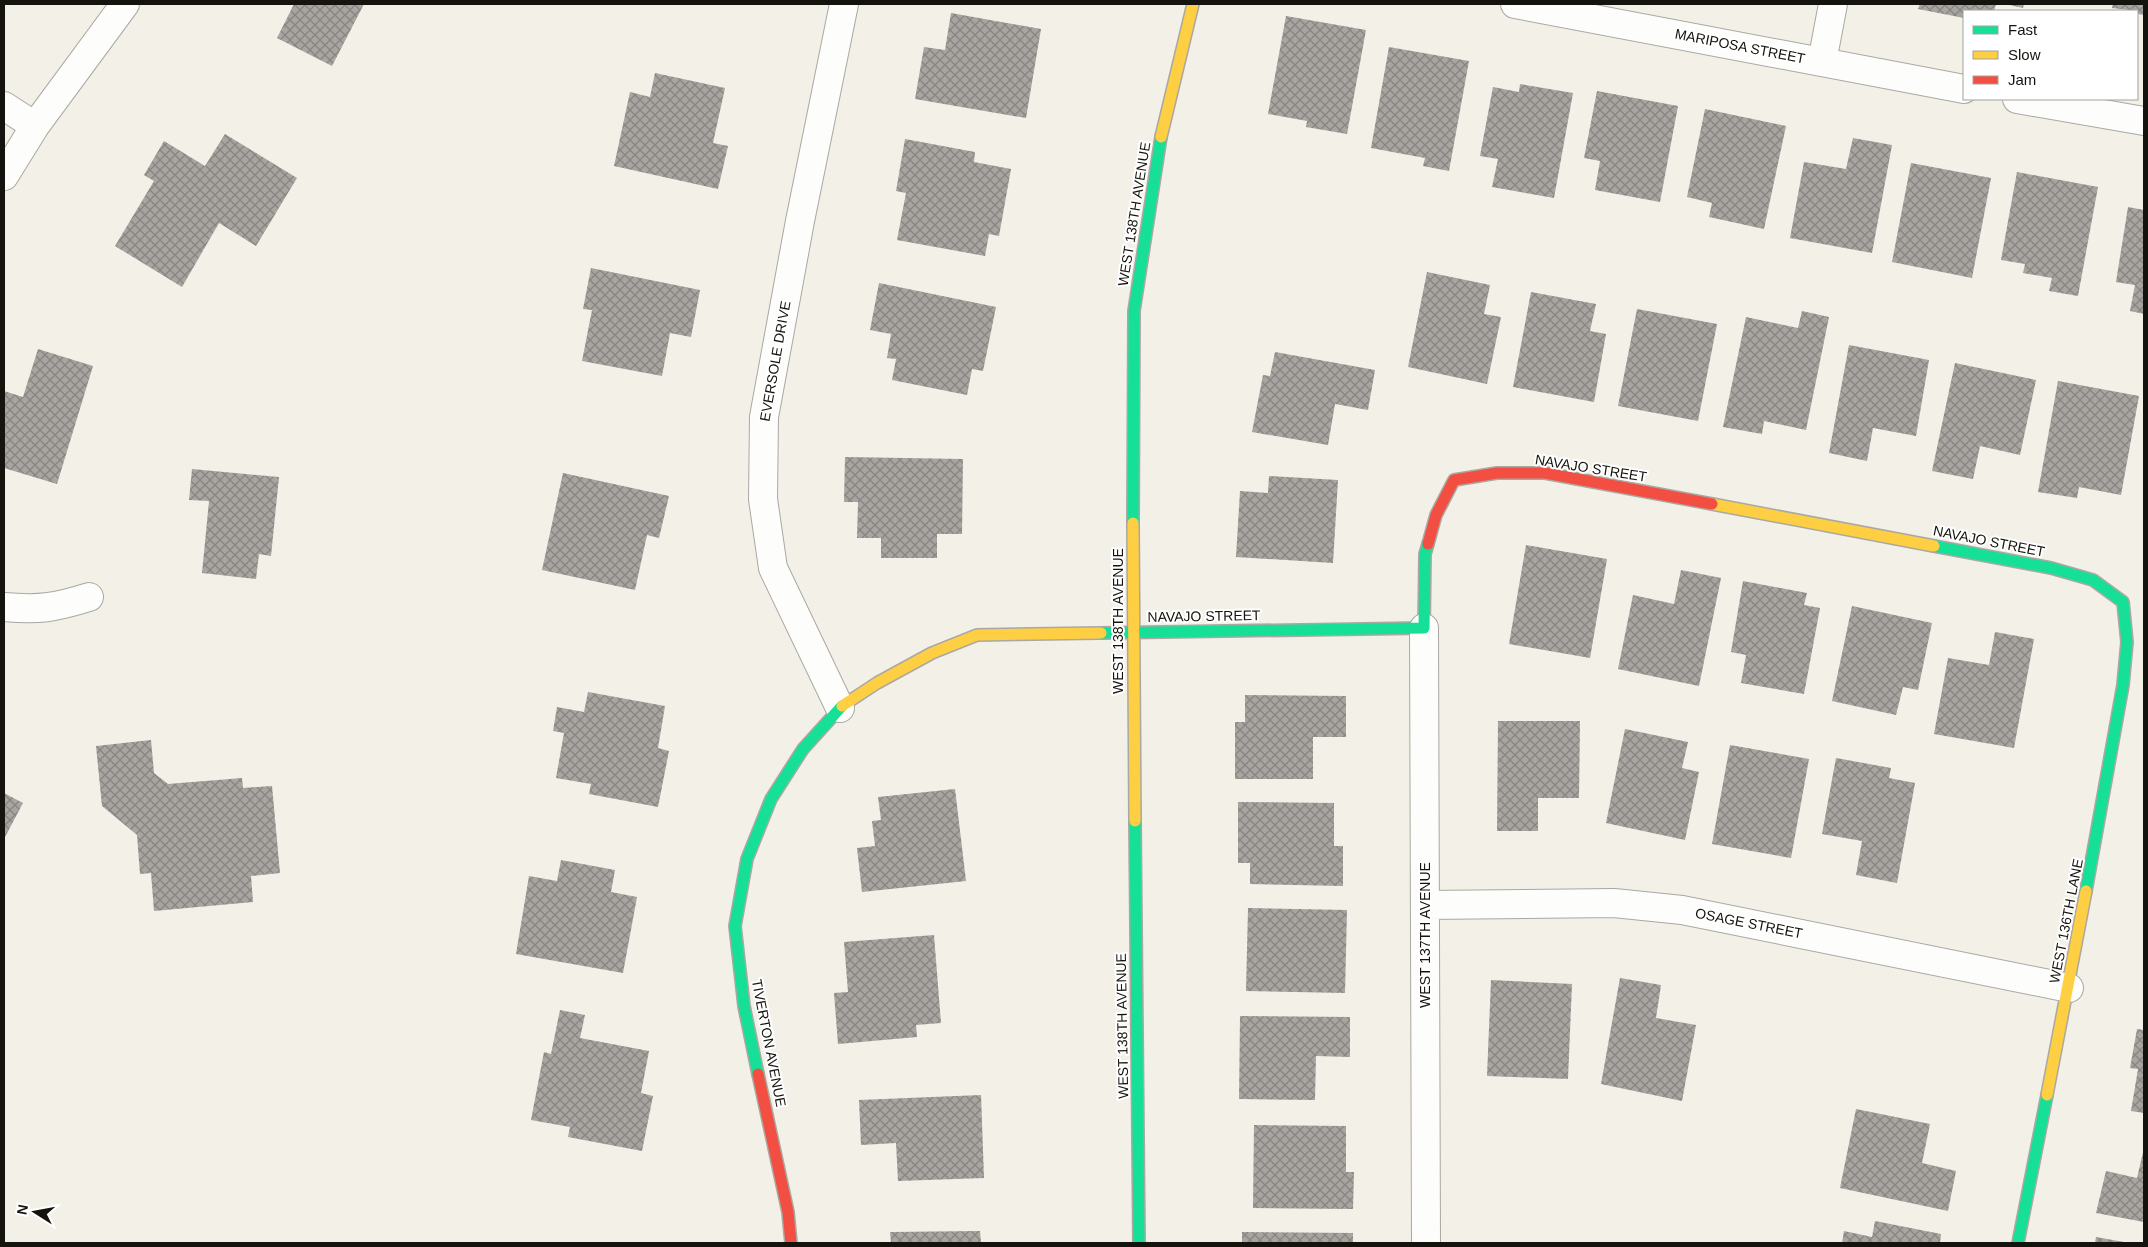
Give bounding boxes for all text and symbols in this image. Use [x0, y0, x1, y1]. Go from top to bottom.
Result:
legend [1963, 10, 2138, 100]
text: Fast [2008, 21, 2038, 38]
street label: MARIPOSA STREET [1674, 26, 1807, 67]
text: Slow [2008, 46, 2041, 63]
text: Jam [2008, 71, 2036, 88]
street label: WEST 138TH AVENUE [1115, 141, 1153, 287]
street label: EVERSOLE DRIVE [757, 299, 793, 423]
street label: NAVAJO STREET [1534, 451, 1649, 485]
street label: NAVAJO STREET [1932, 522, 2046, 560]
street label: WEST 138TH AVENUE [1110, 548, 1126, 694]
street label: NAVAJO STREET [1147, 607, 1261, 625]
street label: WEST 136TH LANE [2046, 857, 2086, 985]
street label: WEST 137TH AVENUE [1417, 862, 1433, 1008]
street label: OSAGE STREET [1694, 905, 1804, 941]
street label: WEST 138TH AVENUE [1113, 953, 1131, 1099]
street label: TIVERTON AVENUE [749, 978, 789, 1108]
north arrow [10, 1187, 60, 1237]
text: N [13, 1203, 31, 1216]

